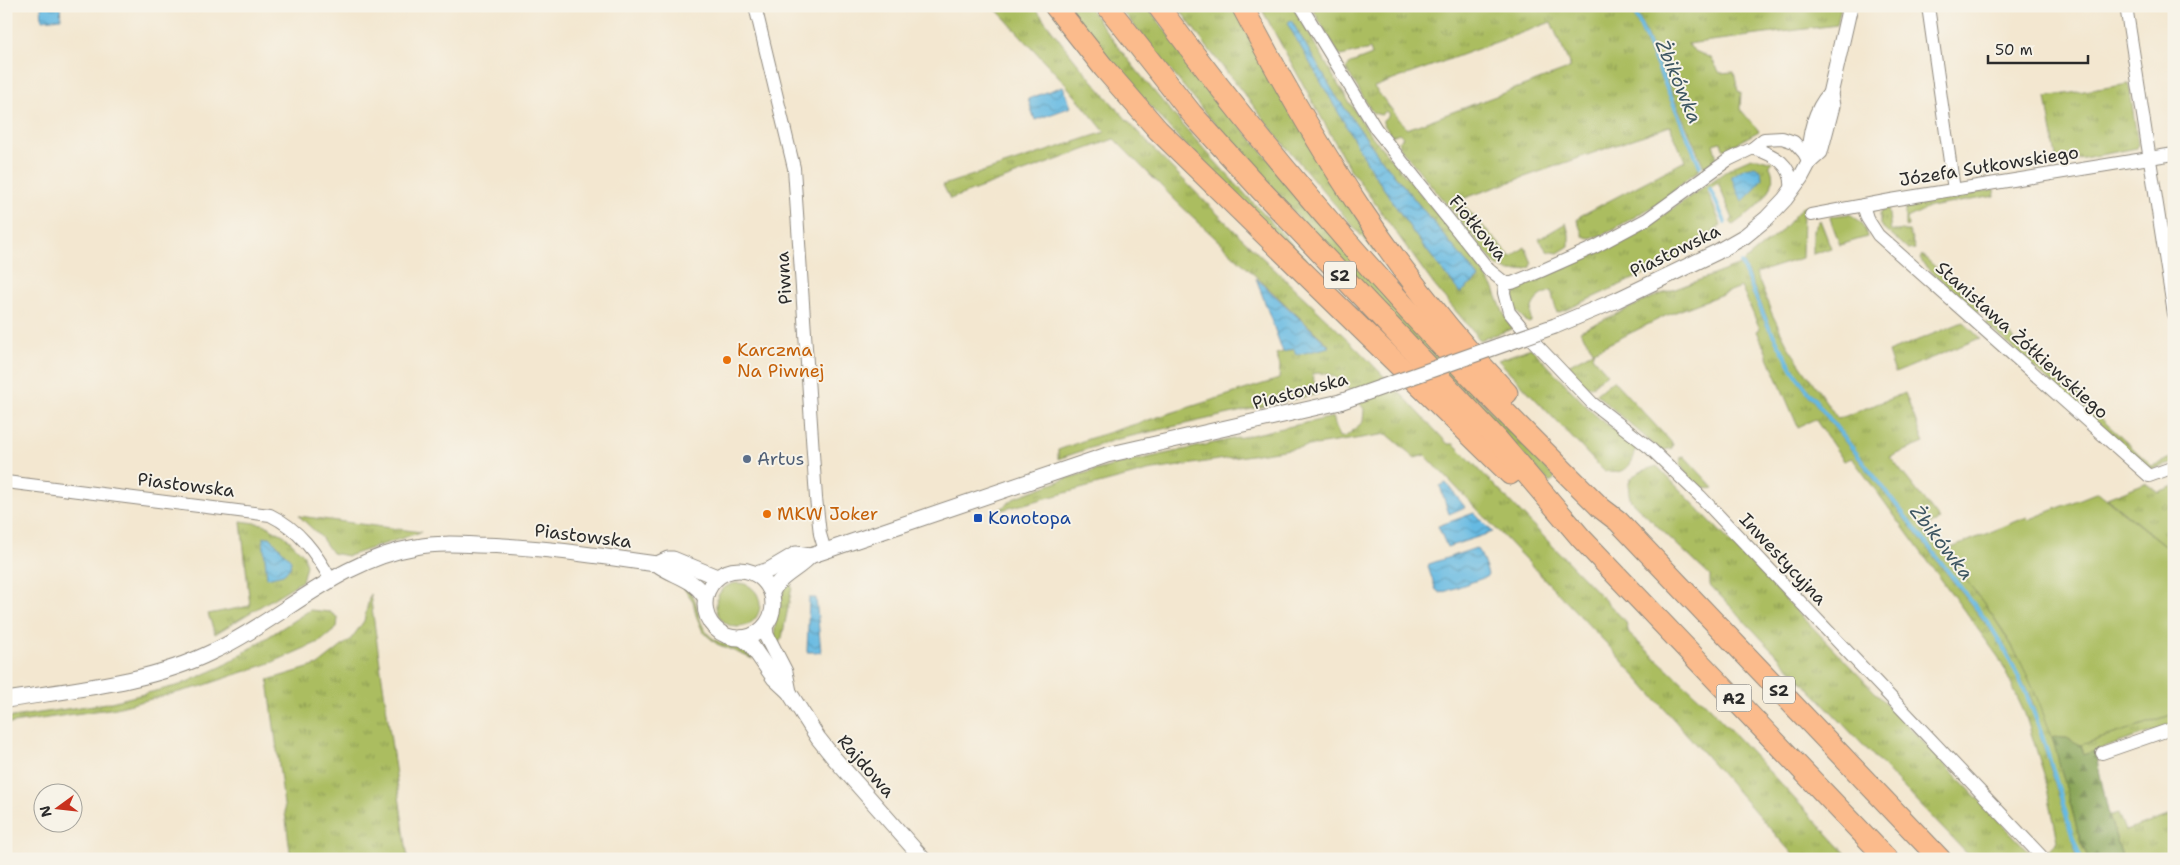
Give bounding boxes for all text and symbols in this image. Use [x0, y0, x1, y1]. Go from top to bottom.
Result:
scale bar [1988, 32, 2088, 64]
water label: Żbikówka [1650, 35, 1707, 127]
text: 50 m [1995, 40, 2033, 60]
street label: Józefa Sułkowskiego [1898, 140, 2080, 192]
street label: Fiołkowa [1443, 190, 1513, 266]
street label: Piastowska [1626, 219, 1724, 283]
street label: Piwna [770, 251, 798, 305]
street label: Stanisława Żółkiewskiego [1930, 256, 2114, 424]
road number: S2 [1324, 262, 1356, 288]
place label: Karczma Na Piwnej [737, 338, 824, 383]
marker: Karczma Na Piwnej [721, 354, 733, 366]
street label: Piastowska [1250, 367, 1350, 415]
place label: Artus [757, 447, 804, 471]
marker: Artus [741, 453, 753, 465]
street label: Piastowska [136, 467, 236, 503]
water label: Żbikówka [1904, 499, 1979, 585]
place label: MKW Joker [777, 502, 878, 526]
place label: Konotopa [988, 506, 1071, 530]
marker: MKW Joker [761, 508, 773, 520]
street label: Inwestycyjna [1734, 508, 1832, 610]
marker: Konotopa [972, 512, 984, 524]
street label: Piastowska [533, 518, 633, 554]
road number: S2 [1763, 676, 1795, 704]
road number: A2 [1716, 684, 1752, 711]
street label: Rajdowa [832, 729, 900, 803]
north arrow [32, 782, 82, 832]
text: N [35, 804, 56, 819]

